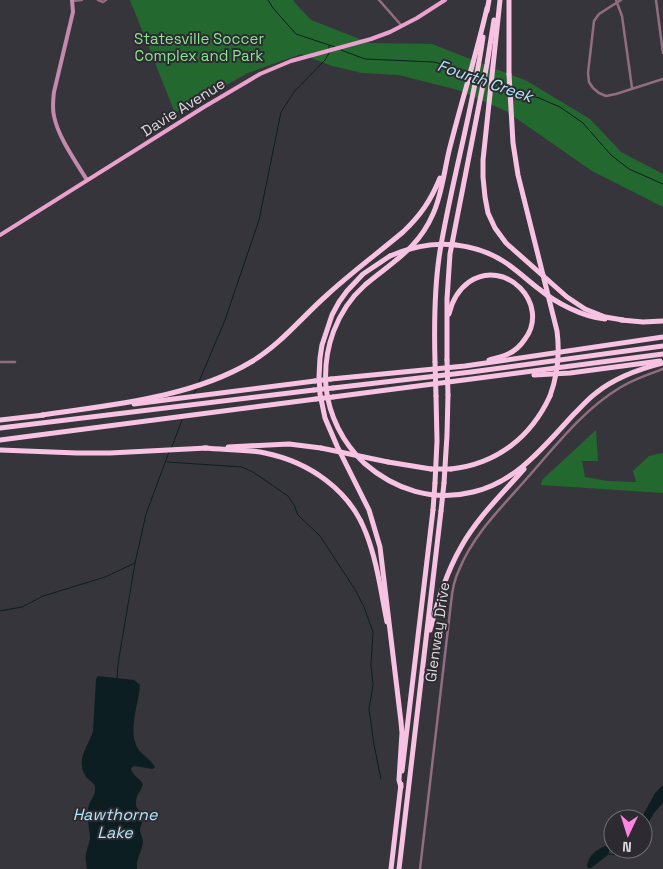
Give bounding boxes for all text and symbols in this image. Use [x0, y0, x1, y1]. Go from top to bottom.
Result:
park label: Statesville Soccer Complex and Park [134, 29, 264, 65]
water label: Fourth Creek [435, 55, 538, 108]
street label: Davie Avenue [137, 74, 229, 140]
street label: Glenway Drive [421, 581, 453, 683]
water label: Hawthorne Lake [73, 804, 158, 843]
north arrow [603, 809, 653, 859]
text: N [622, 838, 632, 856]

